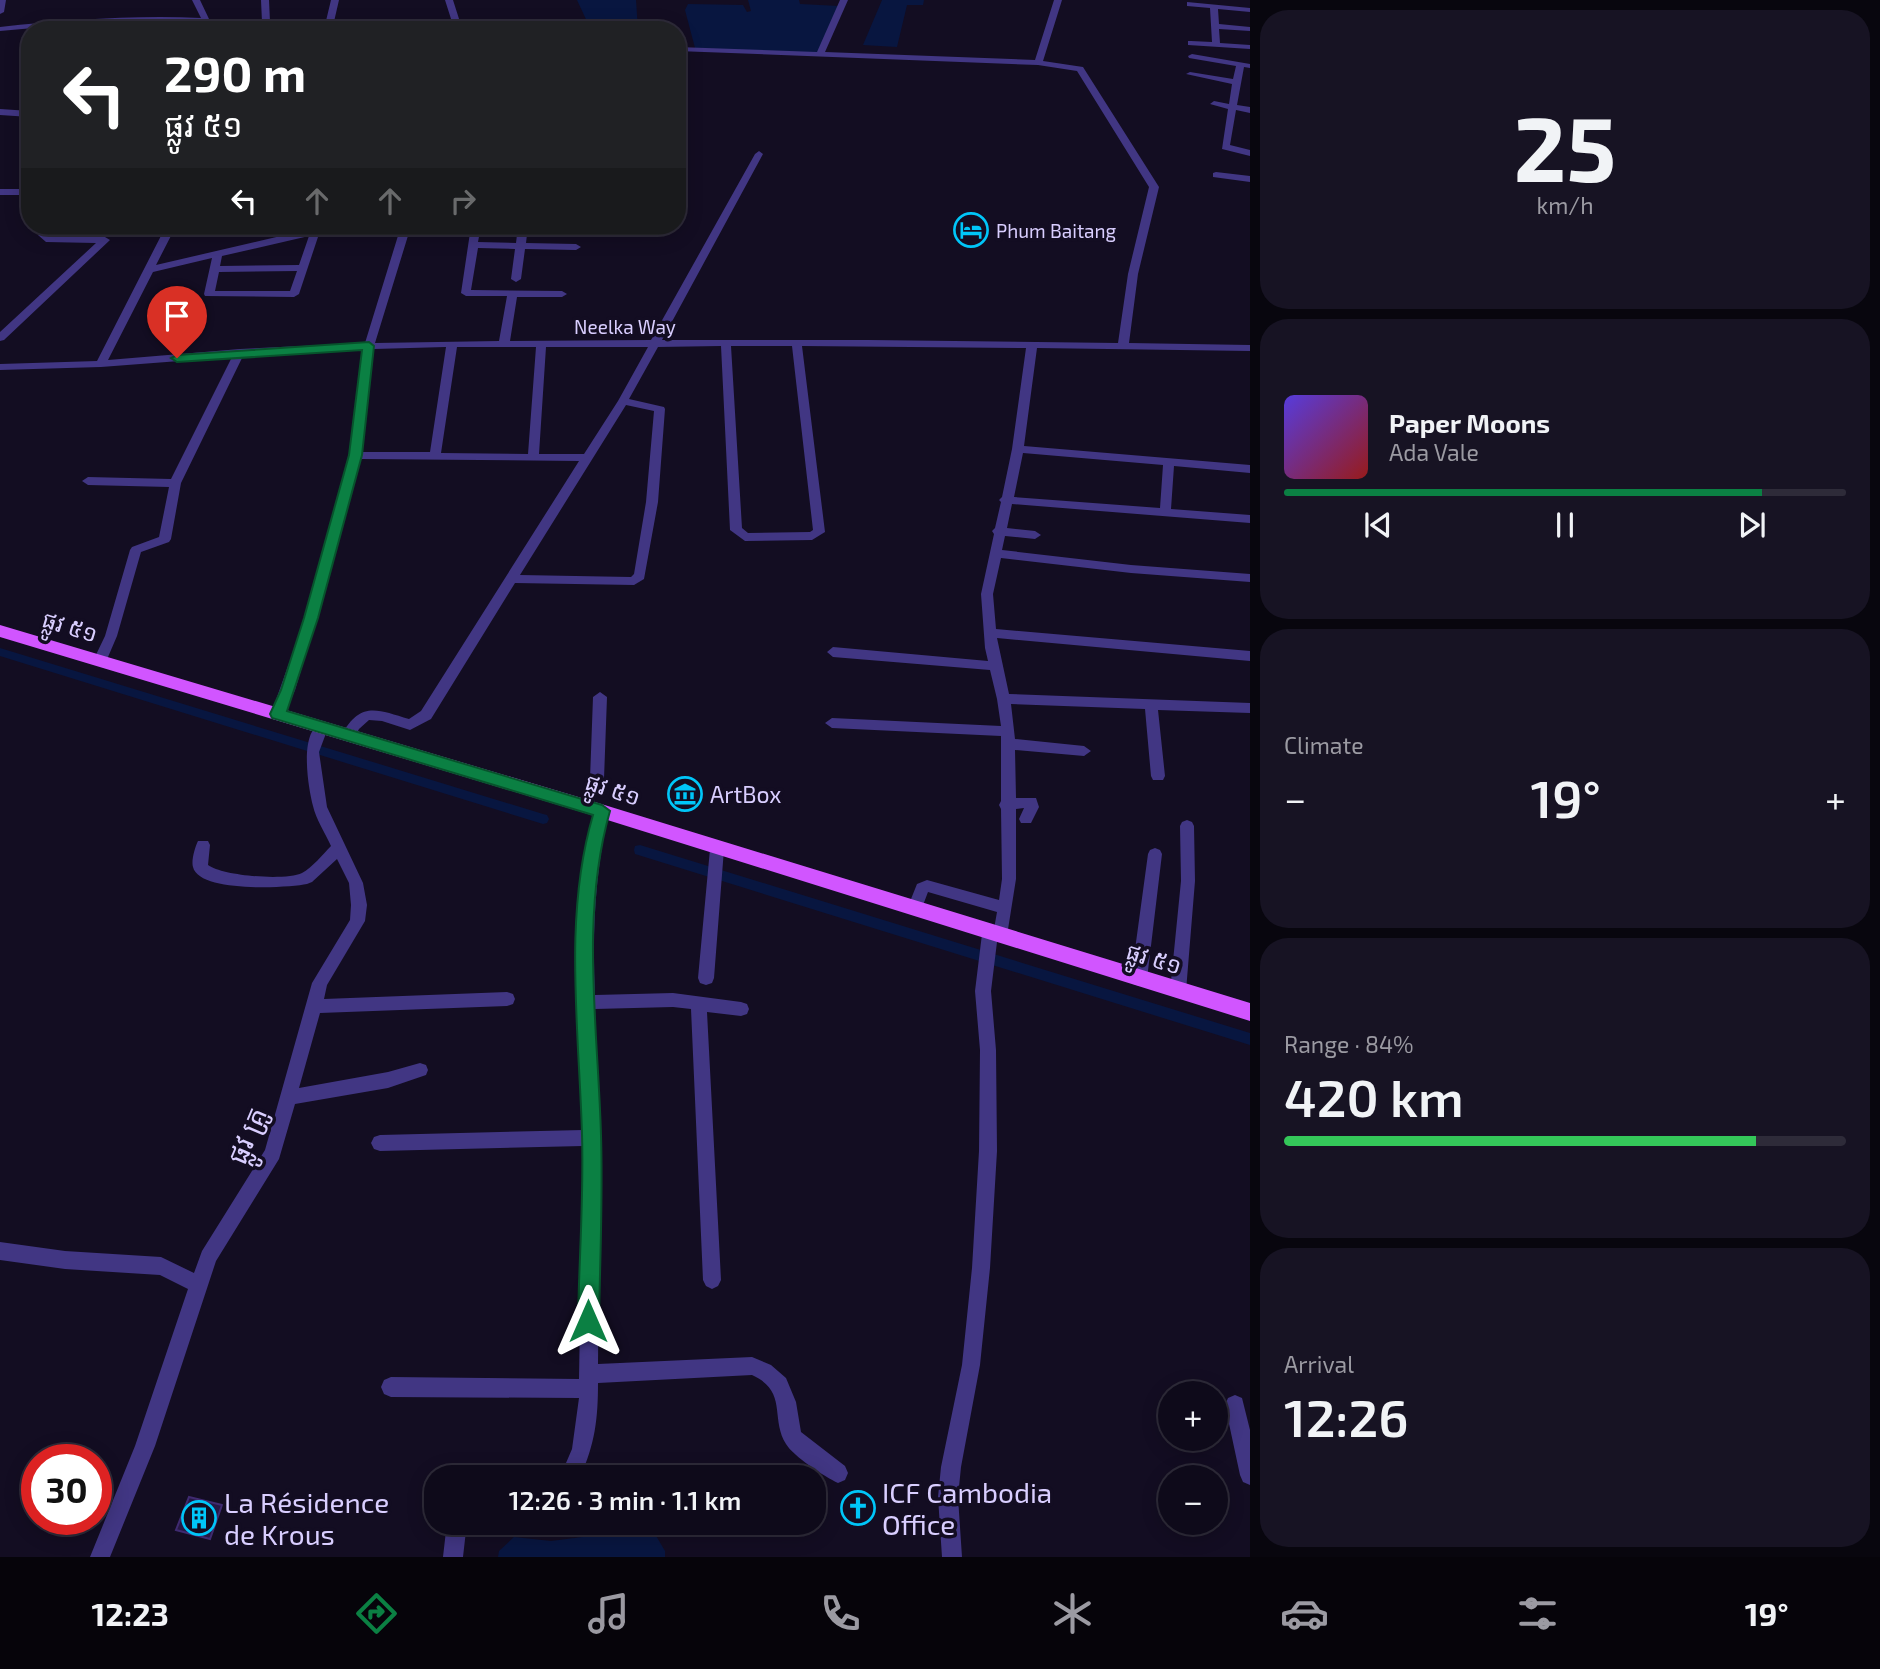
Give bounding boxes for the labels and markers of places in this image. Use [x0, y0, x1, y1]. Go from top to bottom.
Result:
hotel icon: Phum Baitang [952, 211, 990, 249]
place label: Phum Baitang [996, 219, 1117, 242]
pin [147, 286, 207, 358]
museum icon: ArtBox [666, 775, 704, 813]
place label: ArtBox [710, 780, 782, 808]
place label: ICF Cambodia Office [882, 1475, 1052, 1541]
place label: La Résidence de Krous [224, 1485, 389, 1551]
church icon: ICF Cambodia Office [839, 1489, 877, 1527]
building icon: La Résidence de Krous [180, 1499, 218, 1537]

